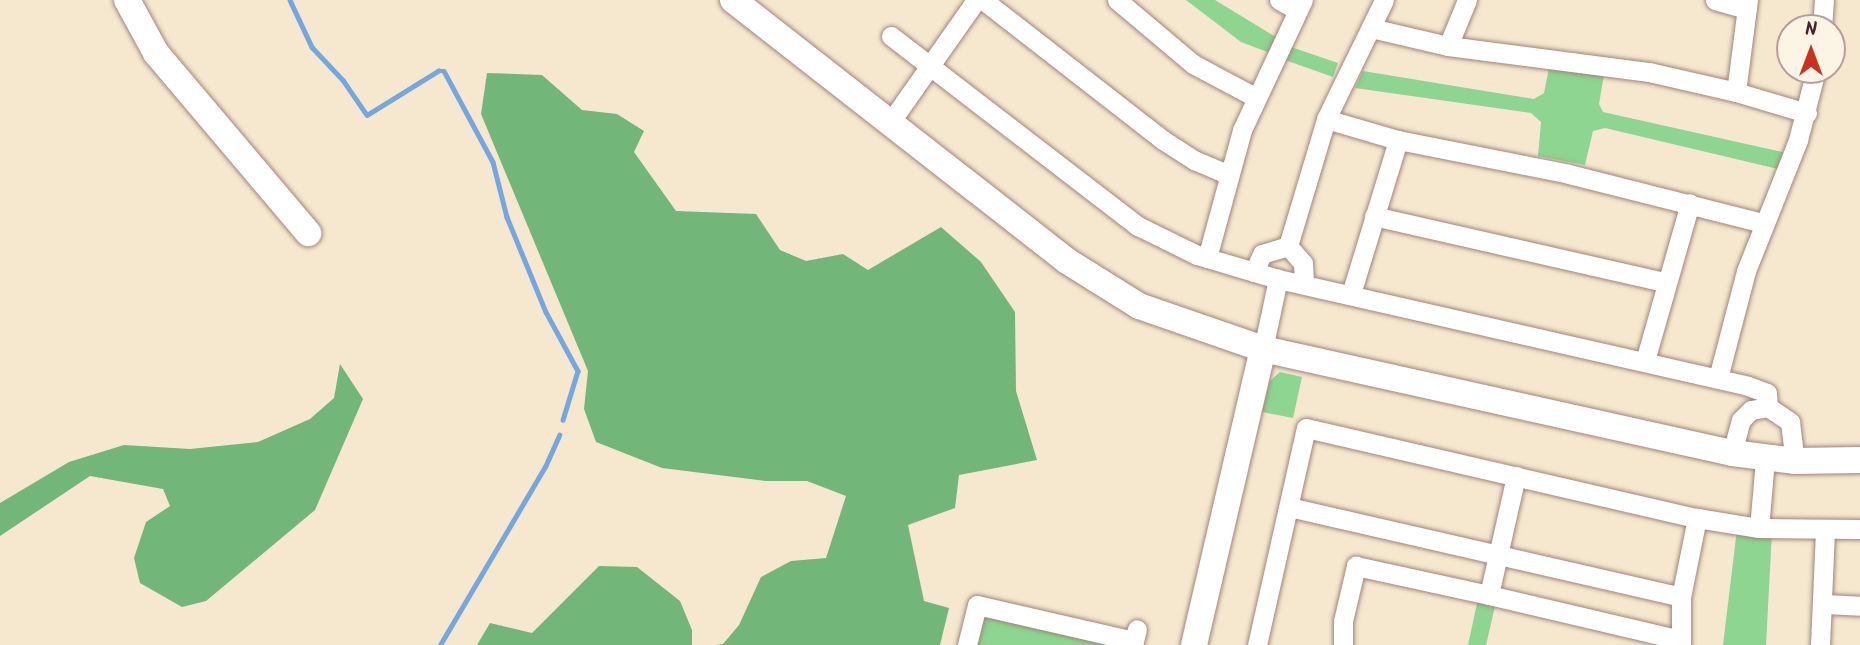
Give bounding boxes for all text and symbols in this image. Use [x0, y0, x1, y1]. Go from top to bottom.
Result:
north arrow [1776, 14, 1846, 84]
text: N [1805, 15, 1817, 45]

